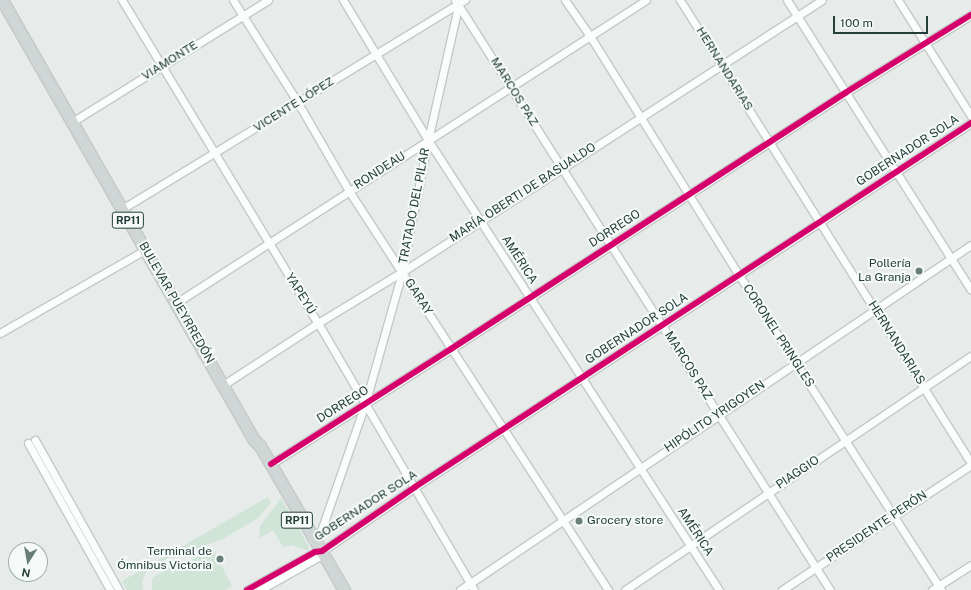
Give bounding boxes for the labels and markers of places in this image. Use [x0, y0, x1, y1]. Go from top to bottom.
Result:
place label: Pollería La Granja [858, 257, 911, 285]
marker: Pollería La Granja [914, 266, 924, 276]
place label: Grocery store [587, 514, 663, 528]
marker: Grocery store [574, 516, 584, 526]
place label: Terminal de Ómnibus Victoria [117, 545, 212, 573]
marker: Terminal de Ómnibus Victoria [215, 554, 225, 564]

